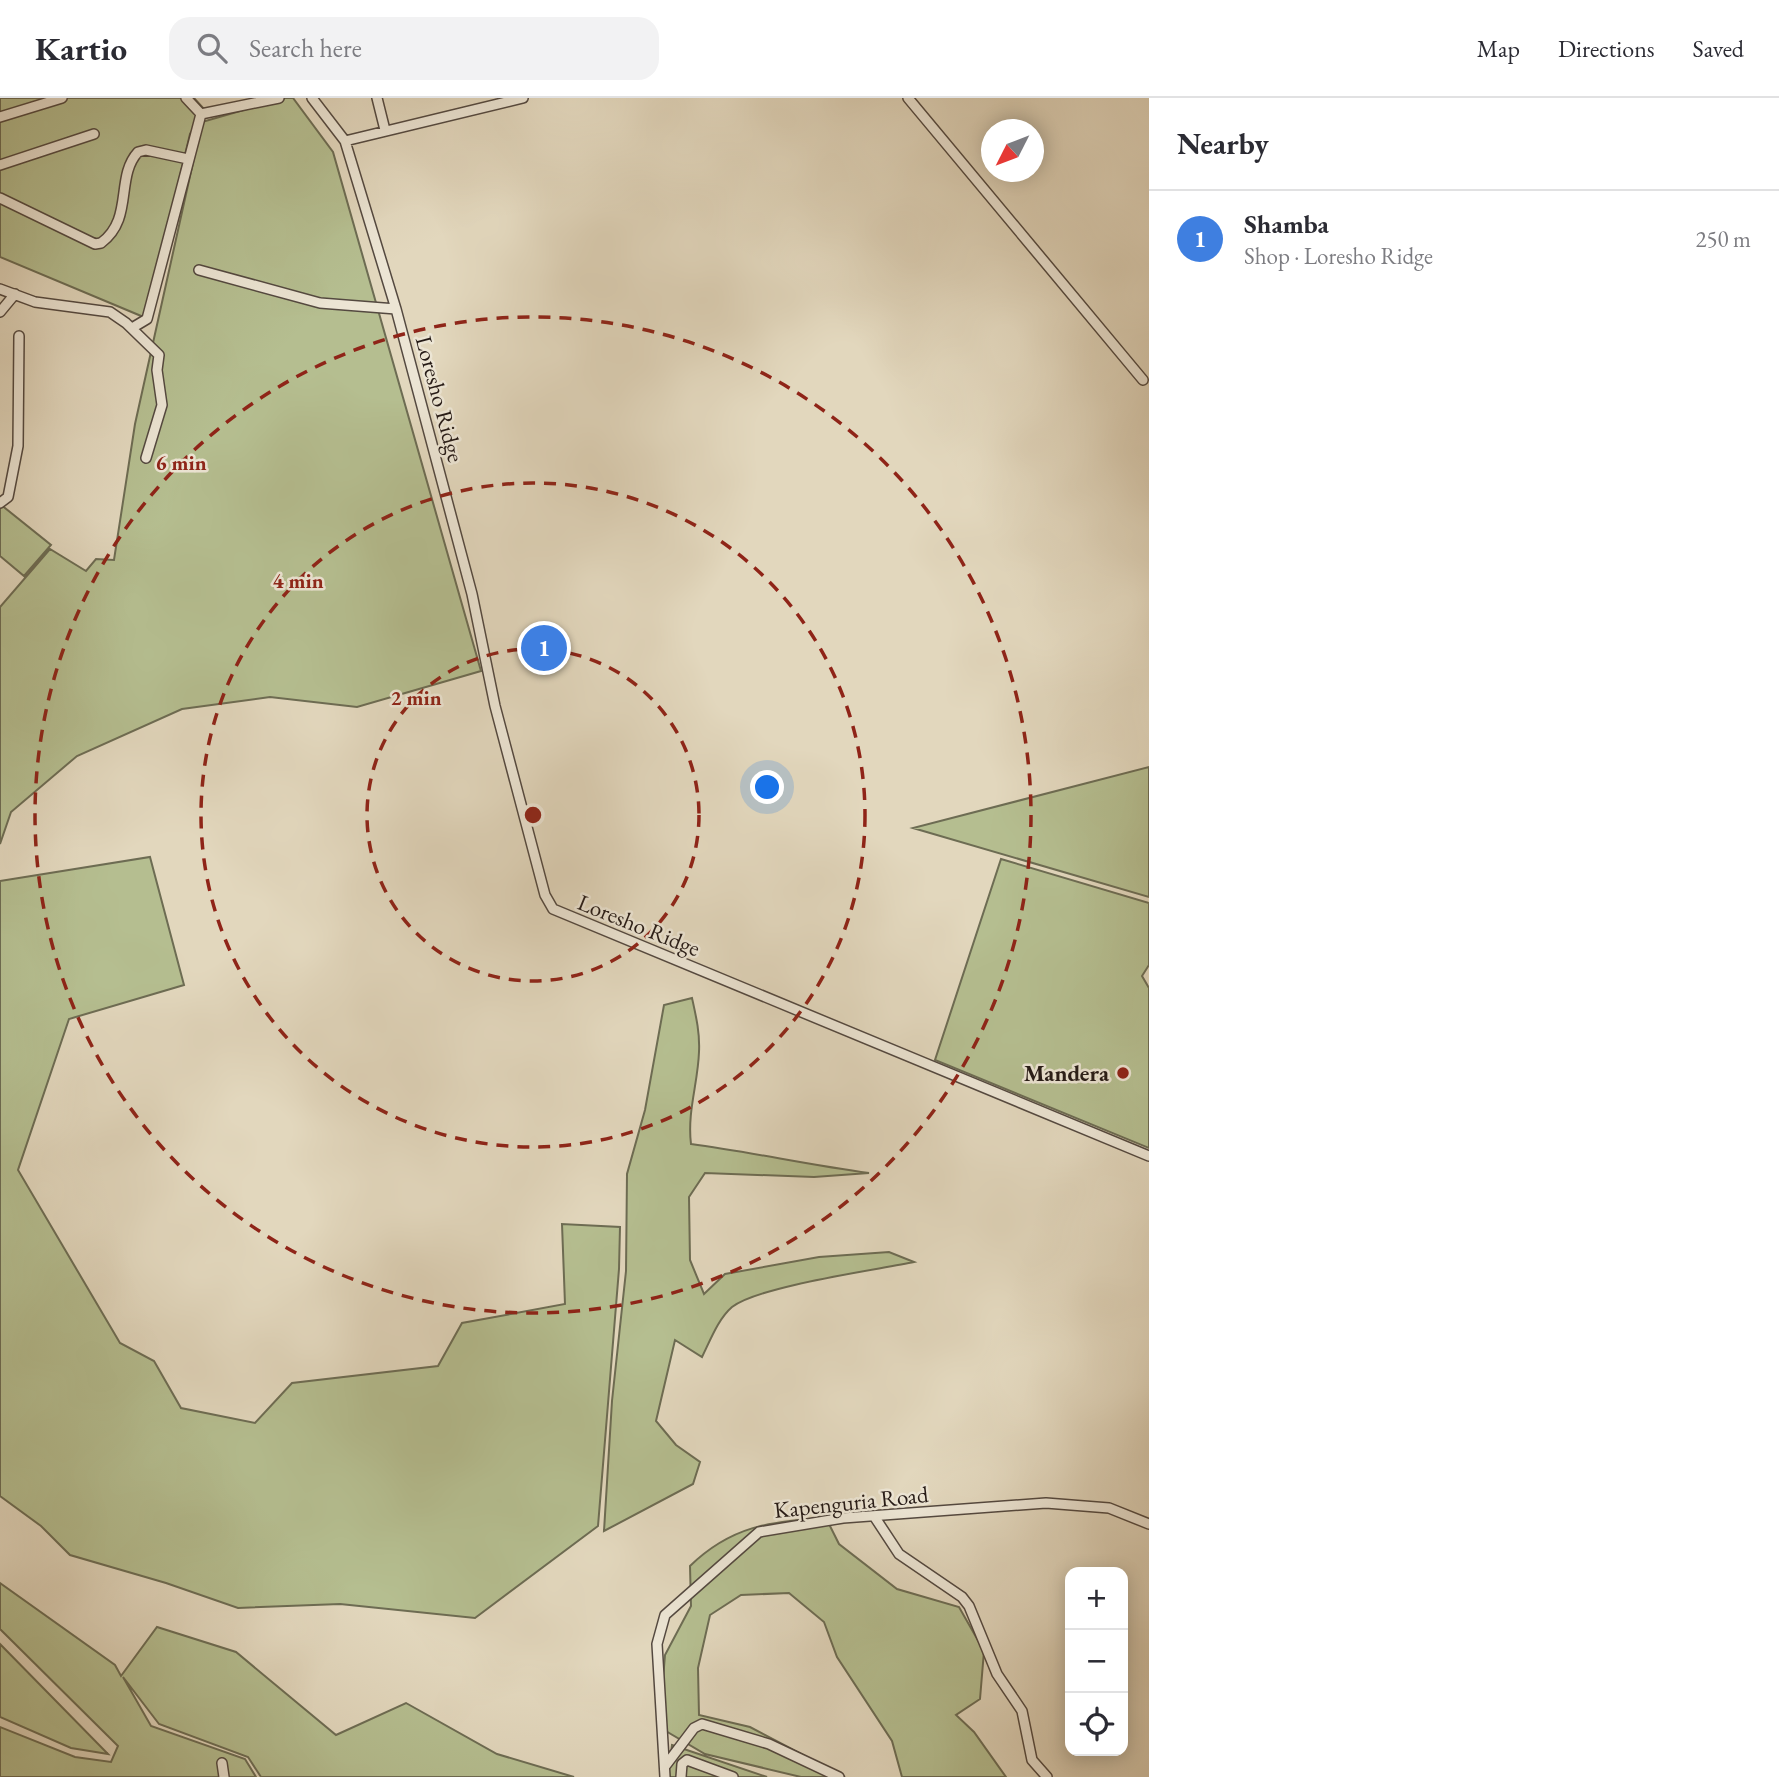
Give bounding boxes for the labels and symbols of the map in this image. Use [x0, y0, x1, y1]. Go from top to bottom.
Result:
north arrow [981, 119, 1044, 182]
street label: Loresho Ridge [409, 333, 471, 465]
text: 6 min [155, 449, 207, 476]
text: 4 min [272, 567, 324, 594]
pin: 1 [521, 622, 567, 674]
text: 2 min [390, 684, 442, 711]
your location [750, 770, 784, 804]
centre of rings [521, 803, 545, 827]
street label: Loresho Ridge [573, 887, 705, 963]
place label: Mandera [1024, 1058, 1110, 1088]
marker: Mandera [1115, 1065, 1131, 1081]
street label: Kapenguria Road [772, 1479, 930, 1525]

